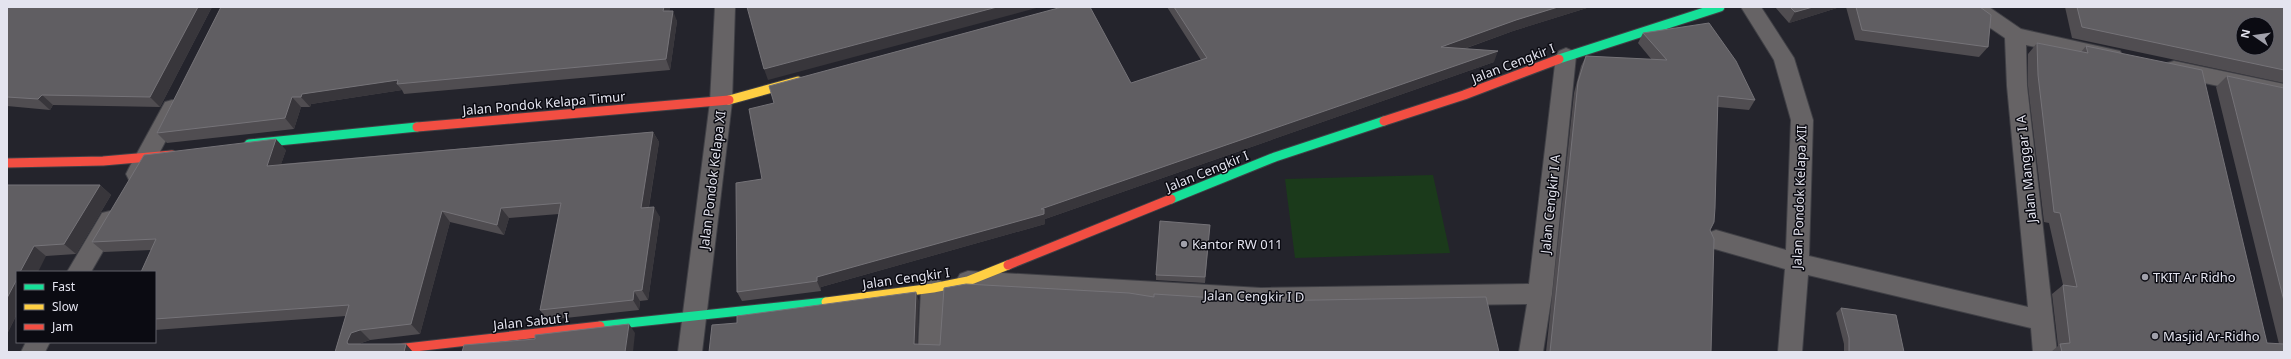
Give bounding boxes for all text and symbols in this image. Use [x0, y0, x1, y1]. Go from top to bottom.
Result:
north arrow [2235, 16, 2275, 56]
text: N [2236, 28, 2253, 40]
street label: Jalan Cengkir I [1467, 39, 1557, 88]
street label: Jalan Pondok Kelapa Timur [460, 87, 627, 119]
street label: Jalan Pondok Kelapa XI [694, 110, 729, 252]
street label: Jalan Manggar I A [2011, 114, 2041, 226]
street label: Jalan Pondok Kelapa XII [1787, 125, 1811, 271]
street label: Jalan Cengkir I [1161, 146, 1251, 197]
street label: Jalan Cengkir I A [1536, 153, 1564, 256]
place label: Kantor RW 011 [1192, 235, 1283, 253]
marker: Kantor RW 011 [1179, 239, 1189, 249]
street label: Jalan Cengkir I [859, 263, 951, 293]
place label: TKIT Ar Ridho [2153, 268, 2236, 286]
legend [16, 271, 156, 343]
marker: TKIT Ar Ridho [2140, 272, 2150, 282]
text: Fast [52, 278, 76, 295]
street label: Jalan Cengkir I D [1201, 286, 1305, 306]
text: Slow [52, 298, 79, 315]
street label: Jalan Sabut I [490, 308, 570, 334]
text: Jam [51, 318, 73, 335]
place label: Masjid Ar-Ridho [2163, 327, 2260, 345]
marker: Masjid Ar-Ridho [2150, 331, 2160, 341]

